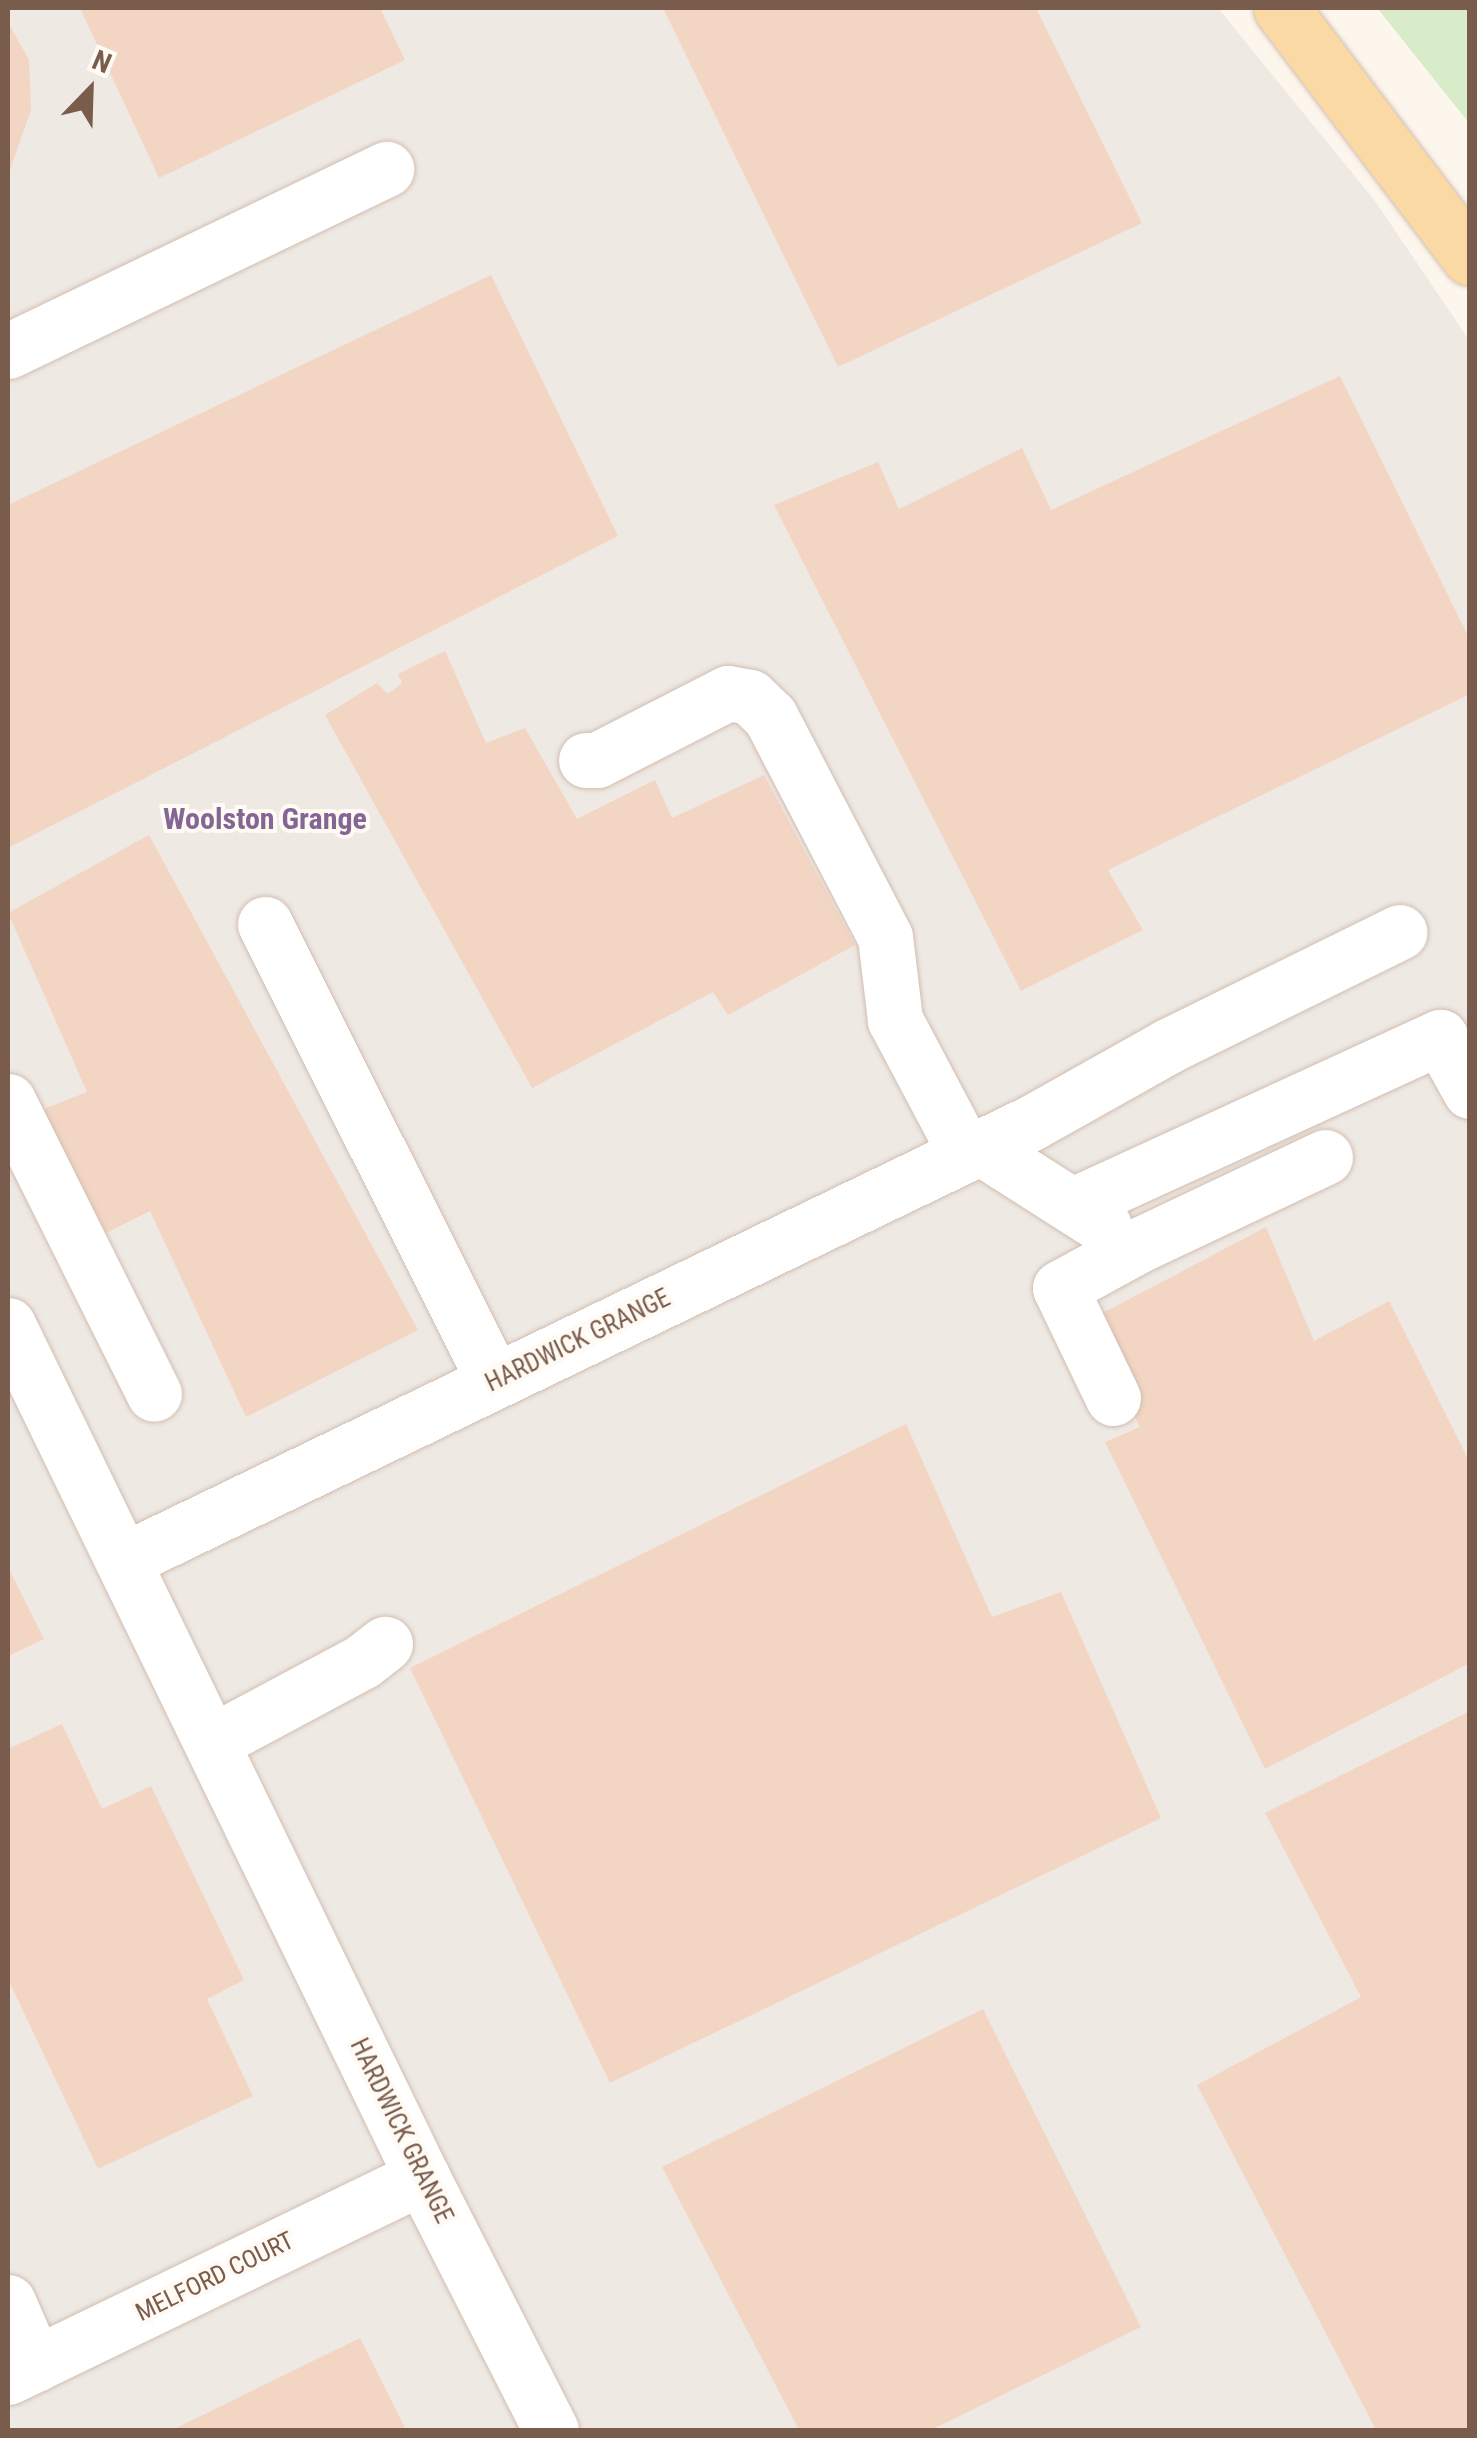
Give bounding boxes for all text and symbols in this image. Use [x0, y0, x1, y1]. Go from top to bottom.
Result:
north arrow [40, 40, 140, 140]
text: N [88, 43, 116, 80]
district label: Woolston Grange [163, 801, 367, 837]
street label: HARDWICK GRANGE [481, 1283, 675, 1399]
street label: HARDWICK GRANGE [343, 2034, 459, 2228]
street label: MELFORD COURT [131, 2226, 299, 2328]

